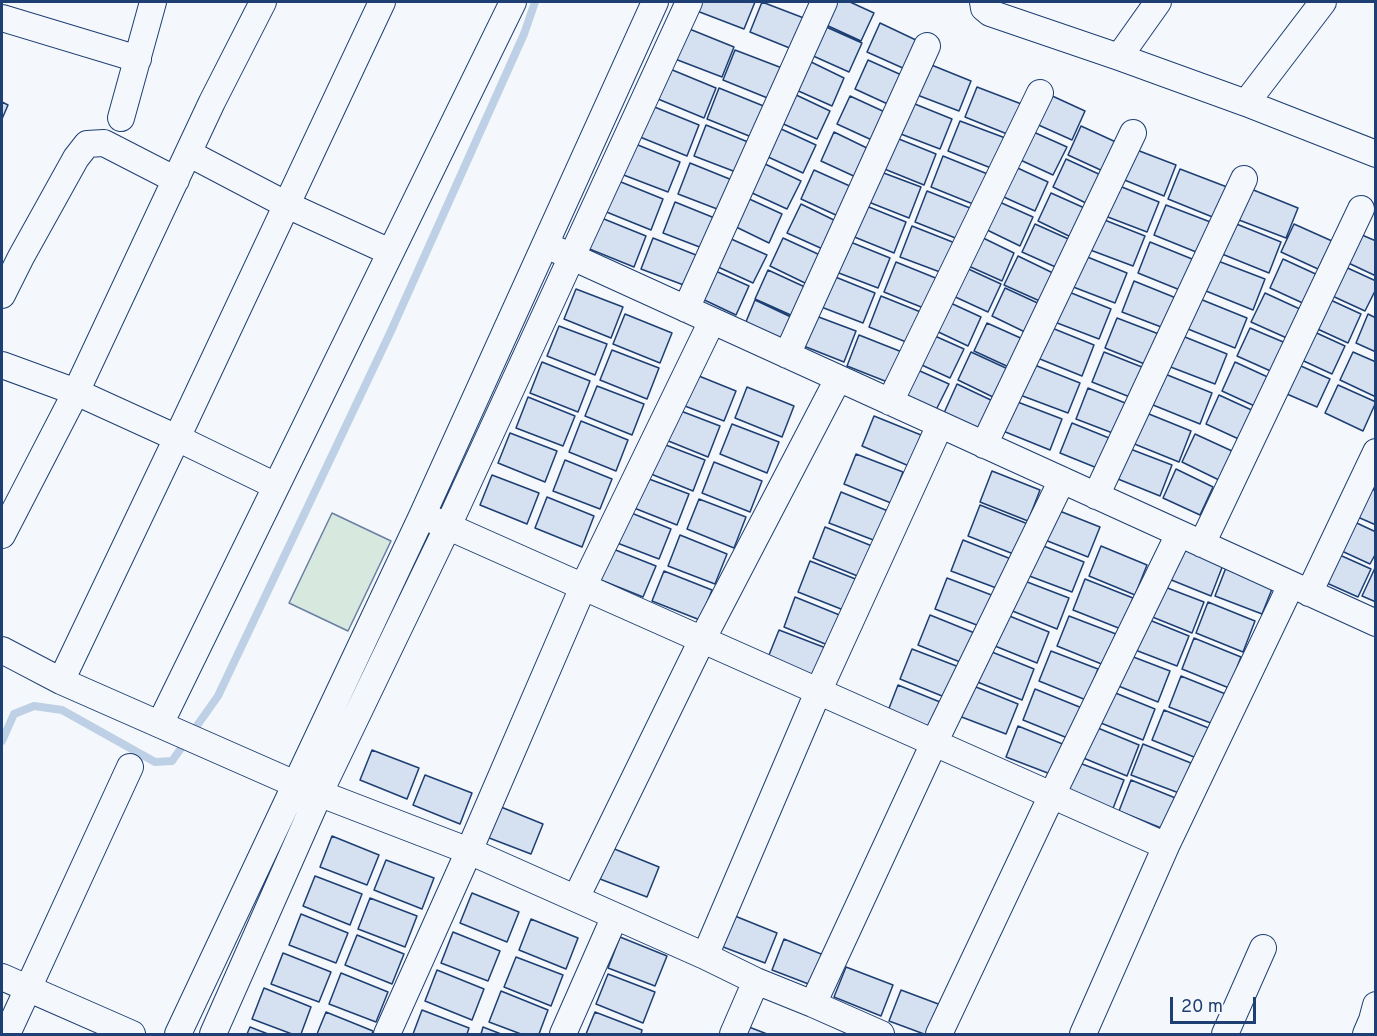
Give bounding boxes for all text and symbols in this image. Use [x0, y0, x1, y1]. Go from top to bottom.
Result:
scale bar [1173, 985, 1258, 1023]
text: 20 m [1181, 996, 1223, 1019]

